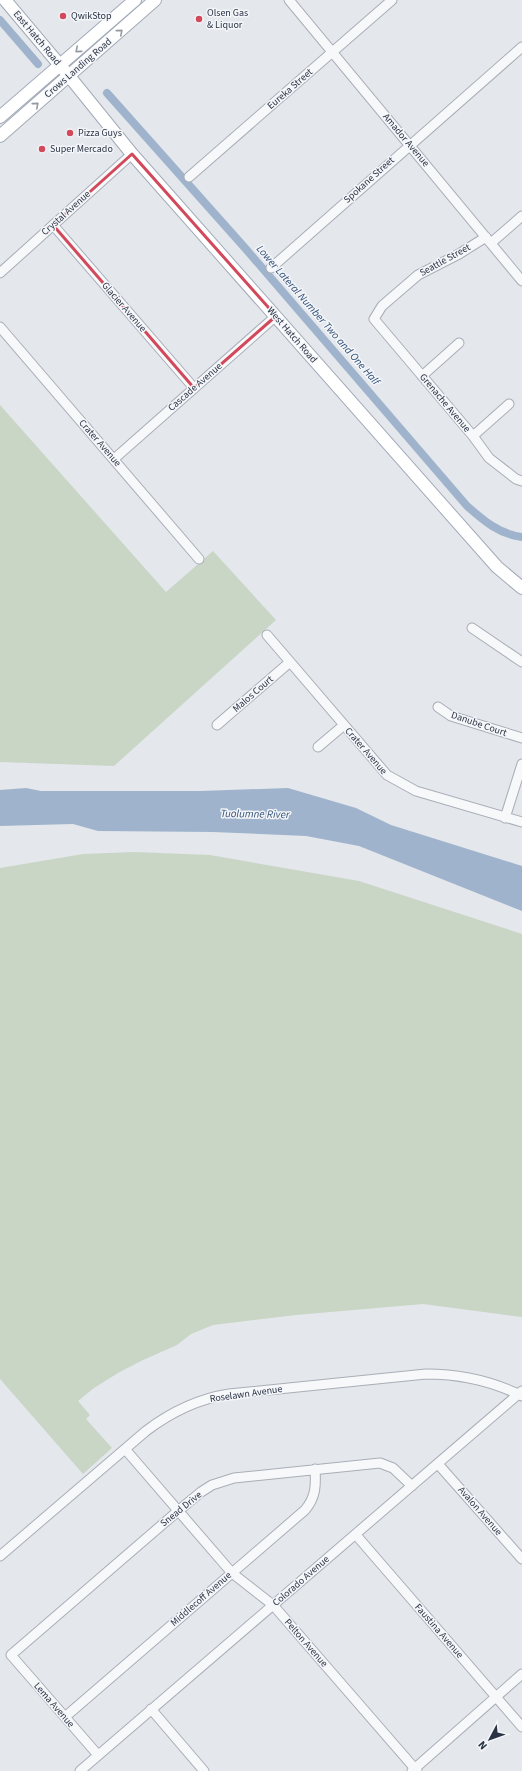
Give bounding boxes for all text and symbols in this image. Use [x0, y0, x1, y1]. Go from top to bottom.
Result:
place label: Olsen Gas & Liquor [207, 6, 248, 32]
street label: East Hatch Road [10, 8, 64, 68]
place label: QwikStop [71, 9, 112, 23]
marker: QwikStop [58, 11, 68, 21]
marker: Olsen Gas & Liquor [194, 14, 204, 24]
one-way arrow [115, 29, 123, 36]
street label: Crows Landing Road [41, 35, 115, 101]
one-way arrow [75, 45, 83, 53]
street label: Eureka Street [264, 65, 316, 113]
one-way arrow [31, 103, 38, 110]
street label: Amador Avenue [379, 110, 433, 170]
place label: Pizza Guys [78, 126, 122, 140]
marker: Pizza Guys [65, 128, 75, 138]
place label: Super Mercado [50, 142, 113, 156]
marker: Super Mercado [37, 144, 47, 154]
street label: Spokane Street [341, 153, 398, 207]
street label: Crystal Avenue [38, 187, 94, 239]
street label: Seattle Street [417, 240, 474, 280]
water label: Lower Lateral Number Two and One Half [253, 242, 384, 390]
street label: Glacier Avenue [98, 279, 150, 335]
street label: West Hatch Road [264, 304, 320, 366]
street label: Cascade Avenue [165, 359, 225, 415]
street label: Grenache Avenue [416, 371, 474, 435]
street label: Crater Avenue [76, 416, 124, 470]
street label: Malos Court [230, 672, 277, 716]
street label: Danube Court [449, 708, 509, 740]
street label: Crater Avenue [342, 724, 390, 778]
water label: Tuolumne River [220, 806, 291, 822]
street label: Roselawn Avenue [209, 1382, 283, 1406]
street label: Avalon Avenue [455, 1483, 505, 1539]
street label: Snead Drive [157, 1488, 205, 1530]
street label: Colorado Avenue [270, 1552, 332, 1610]
street label: Middlecoff Avenue [167, 1569, 235, 1629]
street label: Faustina Avenue [411, 1601, 467, 1661]
street label: Pelton Avenue [281, 1616, 331, 1670]
street label: Lema Avenue [30, 1679, 78, 1731]
north arrow [470, 1719, 510, 1759]
text: N [475, 1738, 491, 1753]

